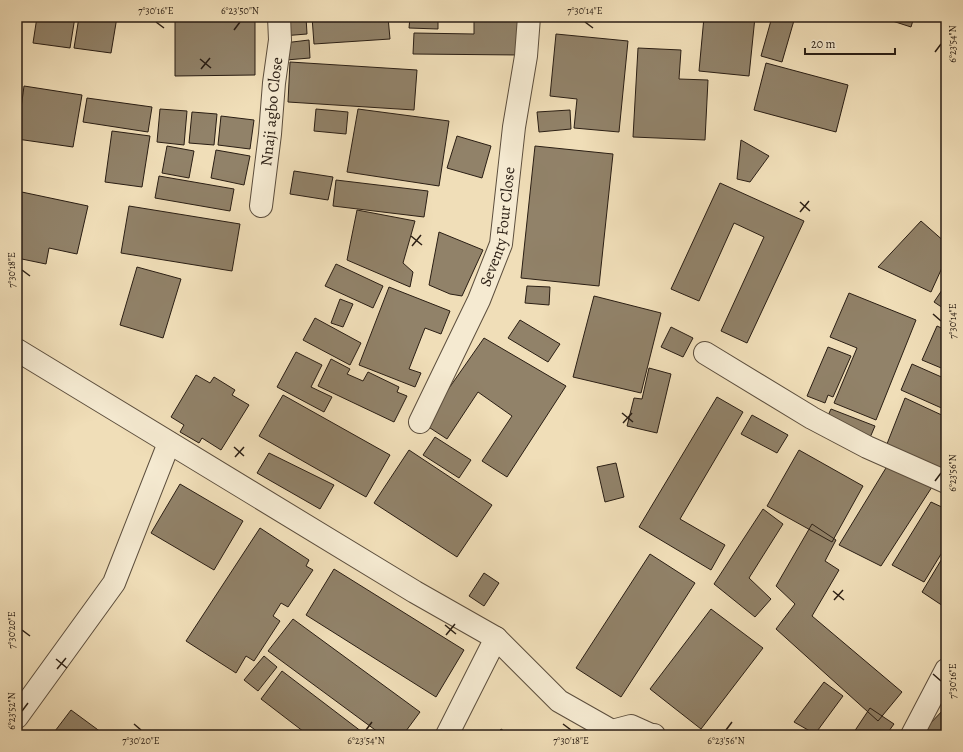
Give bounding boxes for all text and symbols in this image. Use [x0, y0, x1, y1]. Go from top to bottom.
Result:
text: 7°30'16"E [138, 4, 174, 17]
text: 6°23'50"N [221, 4, 259, 17]
text: 7°30'14"E [567, 4, 603, 17]
text: 6°23'54"N [946, 25, 959, 63]
scale bar [805, 30, 895, 56]
text: 20 m [811, 36, 835, 52]
street label: Nnaji agbo Close [255, 56, 288, 167]
street label: Seventy Four Close [474, 166, 521, 290]
text: 7°30'18"E [5, 252, 18, 288]
text: 7°30'14"E [946, 303, 959, 339]
text: 6°23'56"N [946, 454, 959, 492]
text: 7°30'20"E [5, 611, 18, 649]
text: 7°30'16"E [946, 663, 959, 699]
text: 6°23'52"N [5, 692, 18, 730]
text: 7°30'20"E [122, 734, 160, 747]
text: 6°23'54"N [347, 734, 385, 747]
text: 7°30'18"E [553, 734, 589, 747]
text: 6°23'56"N [707, 734, 745, 747]

